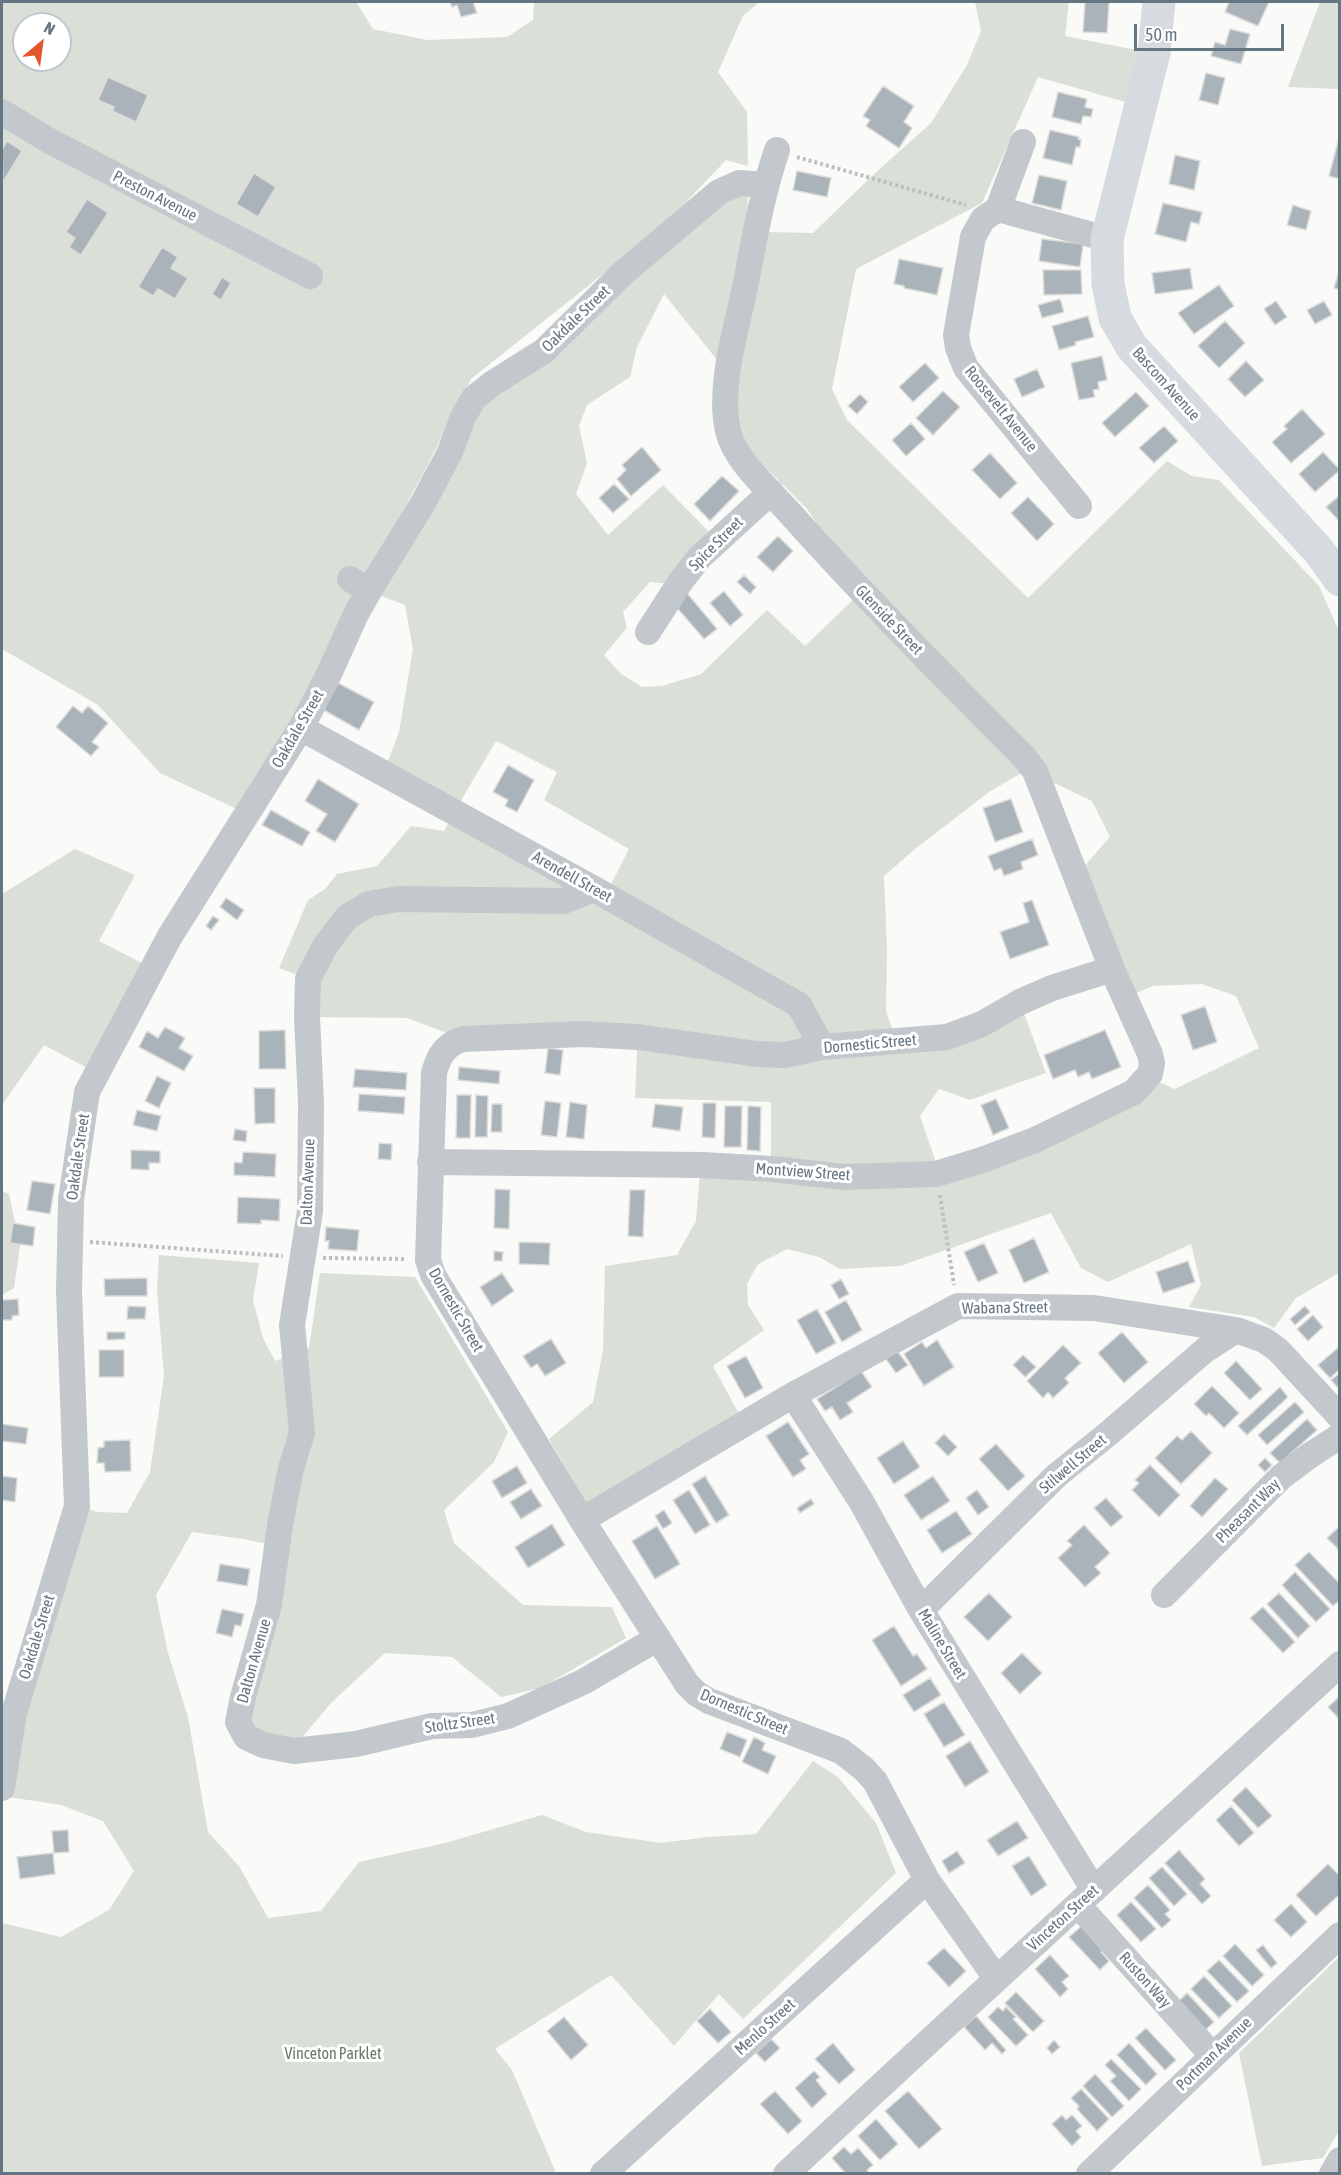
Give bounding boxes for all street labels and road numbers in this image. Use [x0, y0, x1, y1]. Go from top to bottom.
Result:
street label: Preston Avenue [110, 167, 200, 225]
street label: Oakdale Street [538, 282, 614, 356]
street label: Bascom Avenue [1128, 343, 1204, 425]
street label: Roosevelt Avenue [961, 362, 1041, 456]
street label: Spice Street [685, 513, 747, 575]
street label: Glenside Street [851, 581, 927, 659]
street label: Oakdale Street [268, 686, 328, 772]
street label: Arendell Street [529, 847, 615, 907]
street label: Dornestic Street [823, 1030, 917, 1058]
street label: Oakdale Street [62, 1113, 94, 1201]
street label: Dalton Avenue [297, 1138, 319, 1226]
street label: Montview Street [755, 1159, 851, 1185]
street label: Dornestic Street [424, 1265, 488, 1355]
street label: Wabana Street [962, 1298, 1048, 1318]
street label: Stilwell Street [1036, 1430, 1110, 1498]
street label: Pheasant Way [1212, 1475, 1284, 1547]
street label: Oakdale Street [15, 1593, 59, 1681]
street label: Maline Street [914, 1605, 970, 1683]
street label: Dalton Avenue [233, 1617, 275, 1705]
street label: Dornestic Street [697, 1685, 791, 1739]
street label: Stoltz Street [424, 1709, 496, 1737]
street label: Vinceton Street [1023, 1881, 1103, 1955]
street label: Ruston Way [1115, 1948, 1175, 2012]
street label: Menlo Street [731, 1995, 799, 2059]
street label: Portman Avenue [1172, 2013, 1256, 2095]

